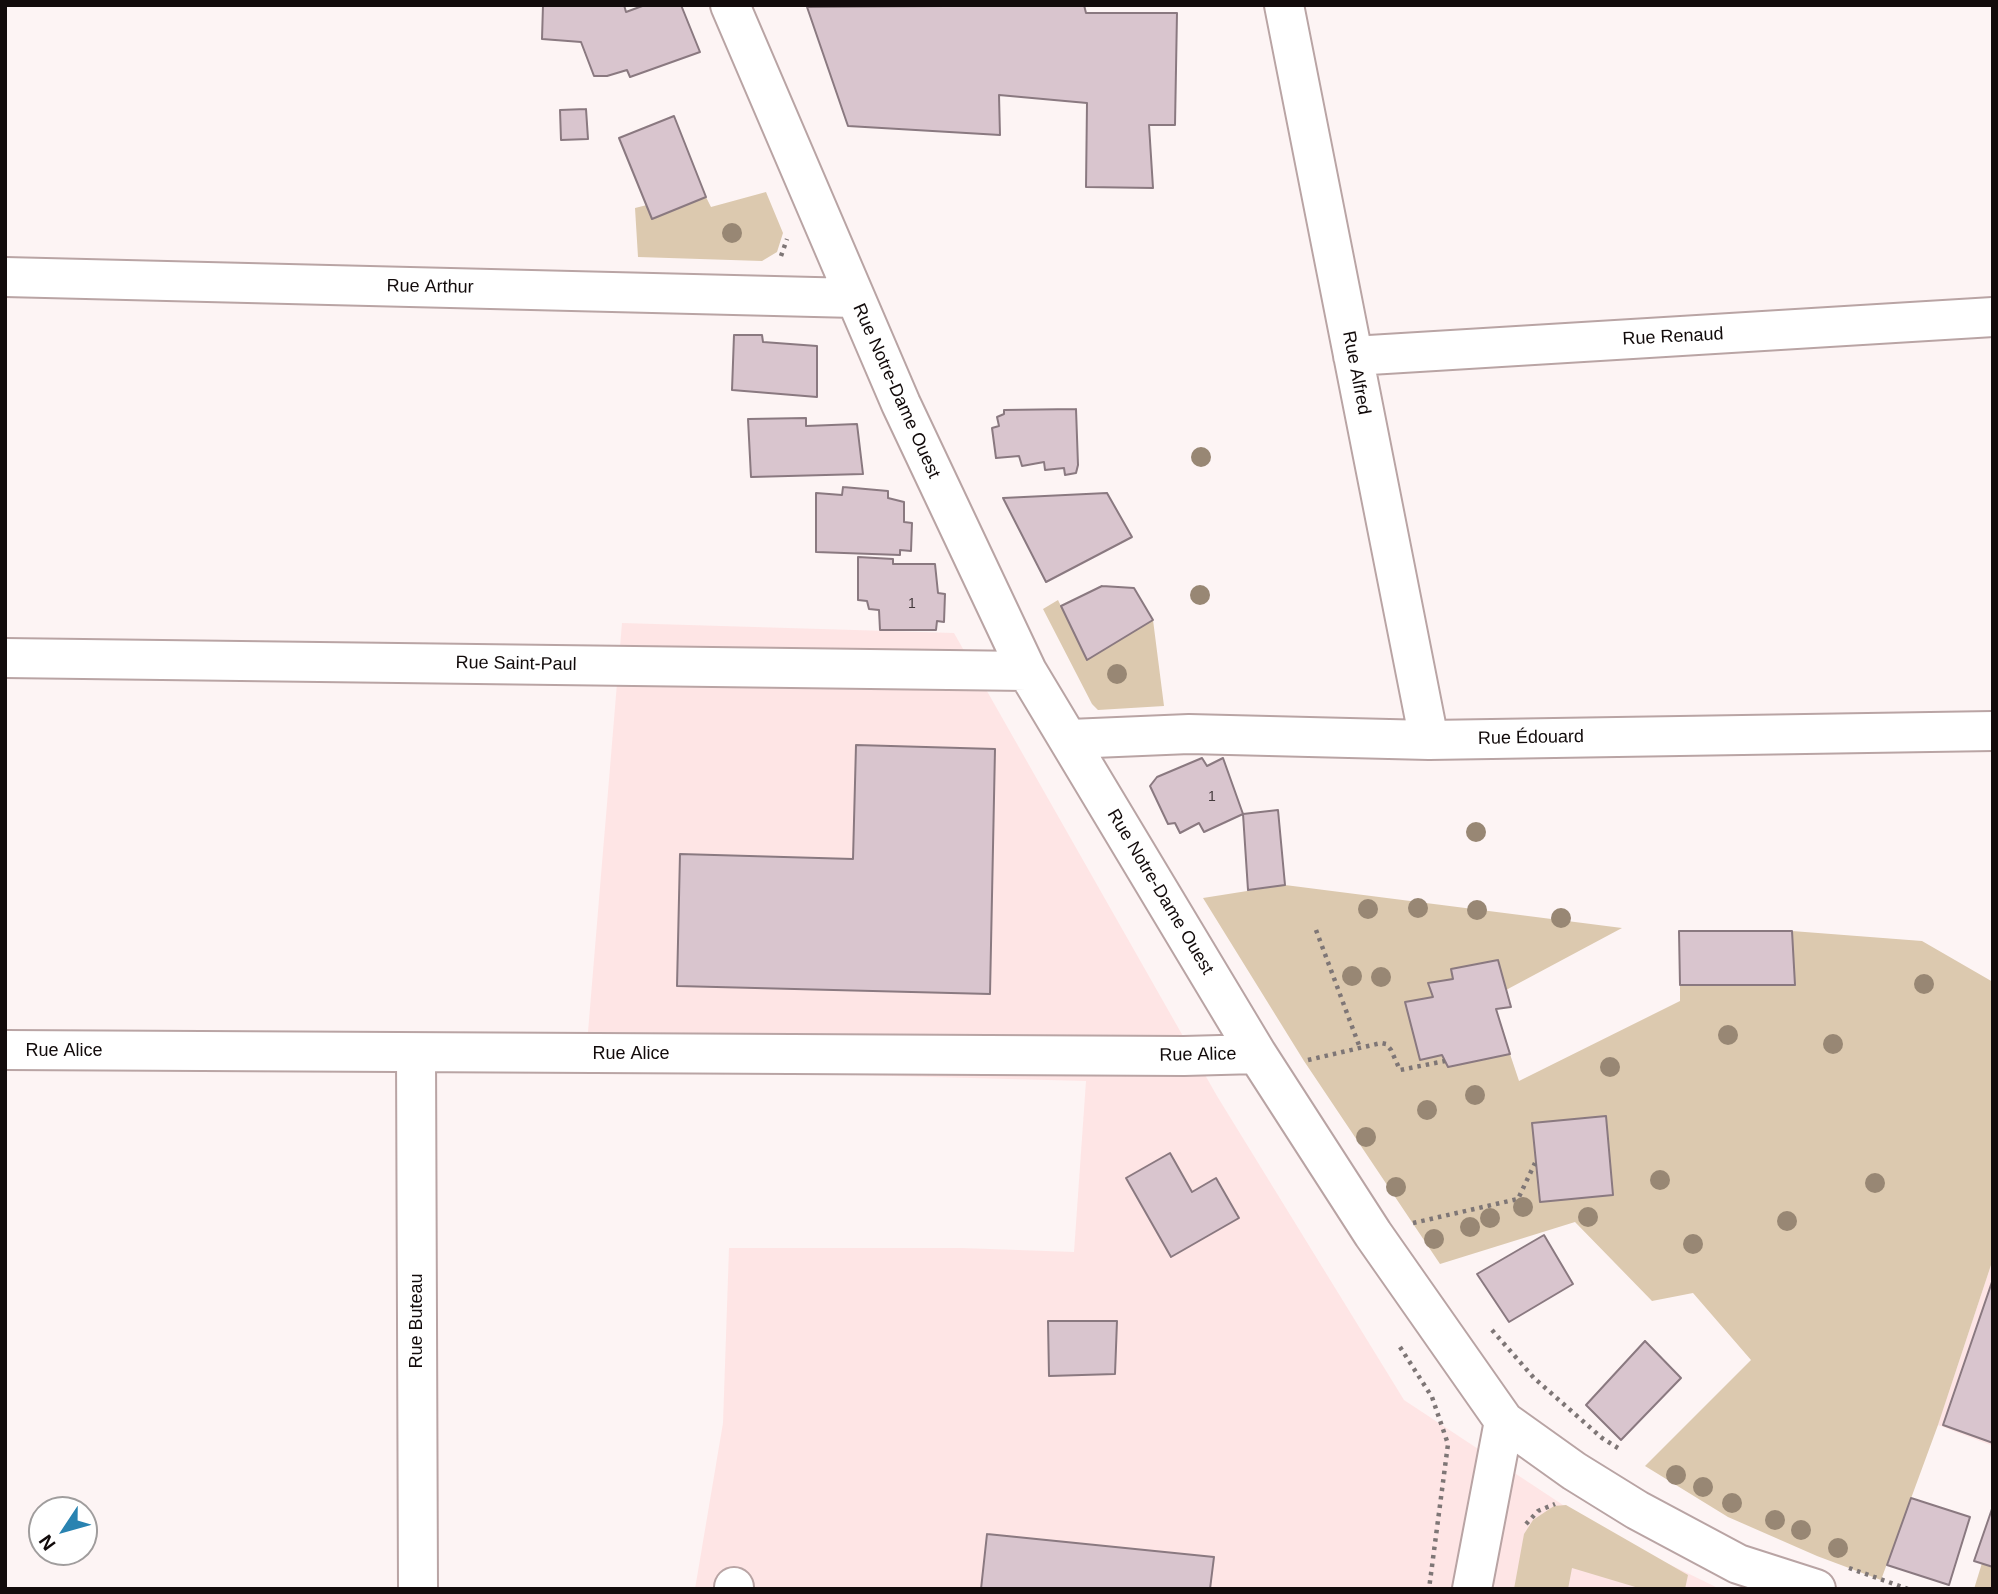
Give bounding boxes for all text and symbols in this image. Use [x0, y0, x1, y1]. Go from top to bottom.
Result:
street label: Rue Arthur [386, 275, 474, 299]
street label: Rue Notre-Dame Ouest [848, 300, 944, 482]
street label: Rue Renaud [1622, 324, 1724, 350]
street label: Rue Alfred [1337, 329, 1375, 417]
house number: 1 [908, 596, 916, 612]
street label: Rue Saint-Paul [455, 652, 577, 676]
street label: Rue Édouard [1478, 726, 1584, 750]
house number: 1 [1208, 789, 1216, 805]
street label: Rue Notre-Dame Ouest [1102, 805, 1218, 979]
street label: Rue Alice [25, 1040, 103, 1062]
street label: Rue Alice [592, 1043, 670, 1065]
street label: Rue Alice [1159, 1044, 1237, 1066]
street label: Rue Buteau [406, 1273, 428, 1369]
north arrow [28, 1496, 98, 1566]
text: N [35, 1531, 60, 1554]

